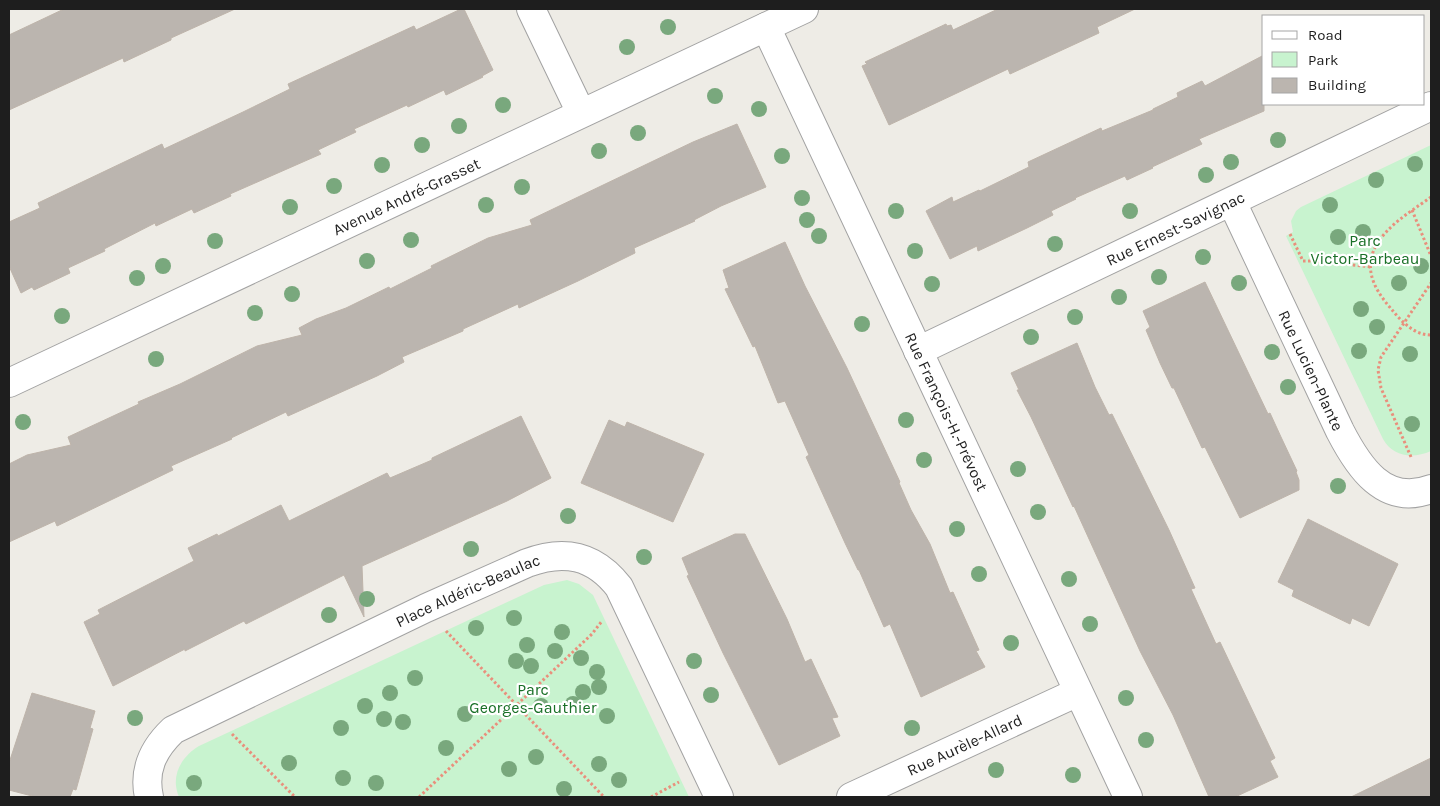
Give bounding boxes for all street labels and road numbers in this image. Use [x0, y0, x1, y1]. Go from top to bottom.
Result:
street label: Avenue André-Grasset [330, 154, 483, 239]
street label: Rue Ernest-Savignac [1103, 187, 1248, 270]
street label: Rue Lucien-Plante [1274, 307, 1347, 434]
street label: Rue François-H.-Prévost [901, 329, 992, 494]
street label: Place Aldéric-Beaulac [392, 550, 542, 631]
street label: Rue Aurèle-Allard [904, 710, 1025, 780]

